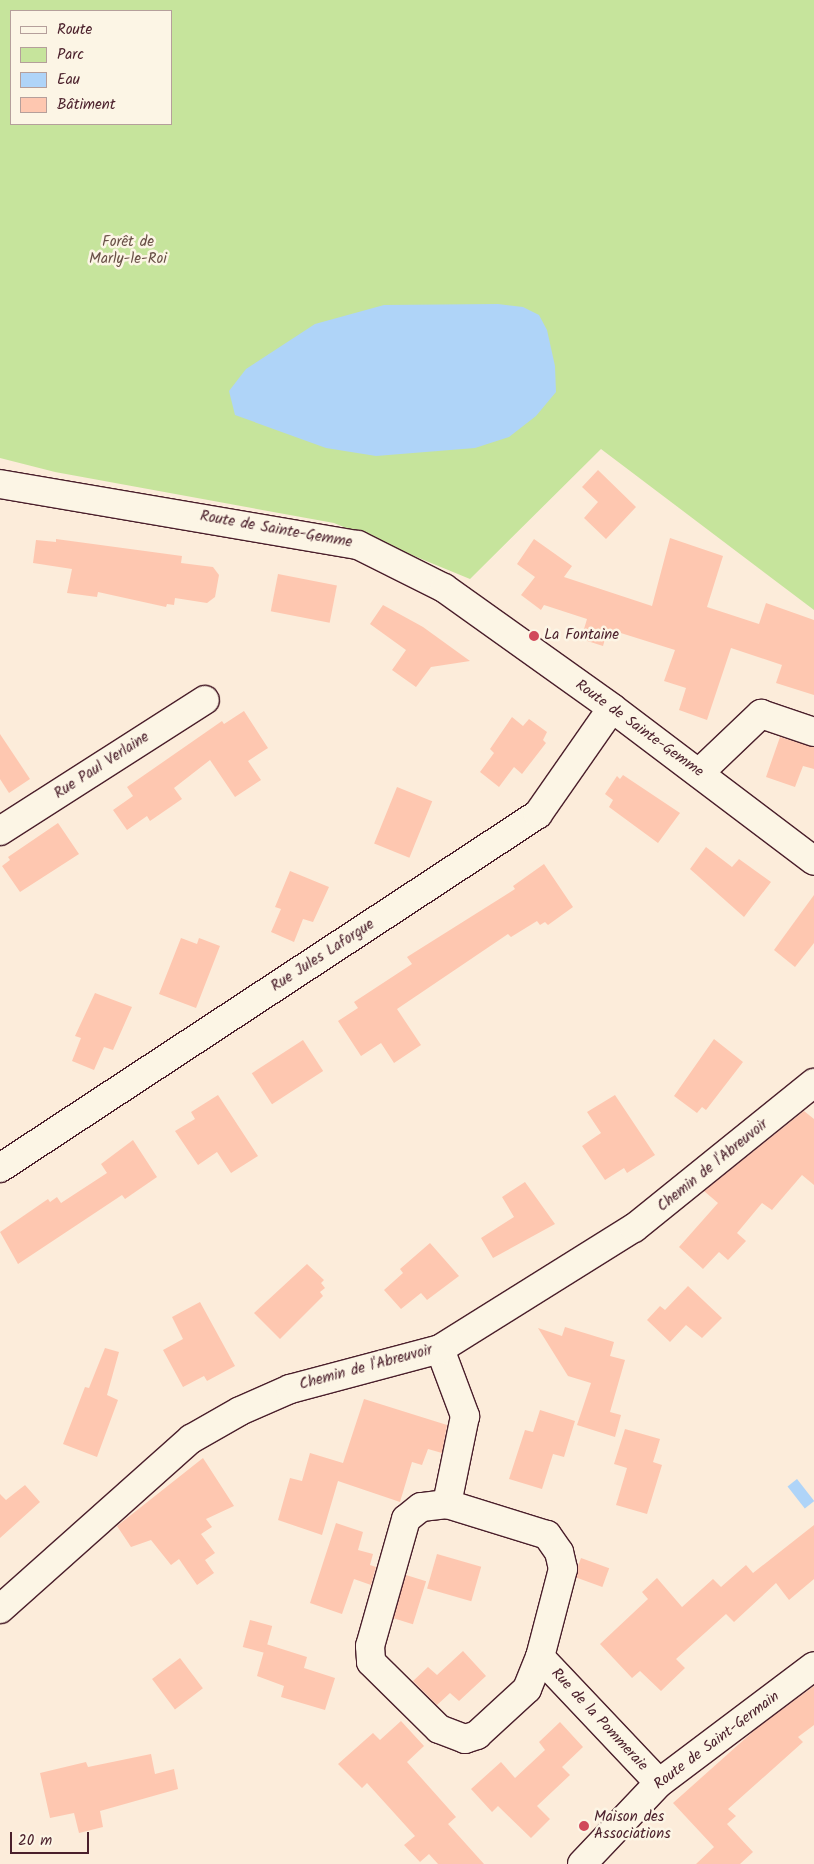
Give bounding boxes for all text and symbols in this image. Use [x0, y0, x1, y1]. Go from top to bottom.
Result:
legend [10, 10, 172, 125]
text: Route [57, 18, 92, 42]
text: Parc [57, 43, 84, 67]
text: Eau [57, 68, 80, 92]
text: Bâtiment [57, 93, 116, 117]
park label: Forêt de Marly-le-Roi [89, 233, 167, 268]
street label: Route de Sainte-Gemme [199, 508, 353, 552]
place label: La Fontaine [544, 627, 619, 645]
marker: La Fontaine [528, 630, 540, 642]
street label: Route de Sainte-Gemme [571, 676, 707, 782]
street label: Rue Paul Verlaine [51, 729, 153, 803]
street label: Rue Jules Laforgue [268, 916, 378, 996]
street label: Chemin de l'Abreuvoir [654, 1116, 772, 1216]
street label: Chemin de l'Abreuvoir [298, 1342, 434, 1394]
street label: Rue de la Pommeraie [547, 1665, 651, 1775]
street label: Route de Saint-Germain [651, 1688, 783, 1794]
place label: Maison des Associations [594, 1808, 671, 1843]
marker: Maison des Associations [578, 1820, 590, 1832]
scale bar [12, 1822, 91, 1854]
text: 20 m [18, 1829, 52, 1853]

